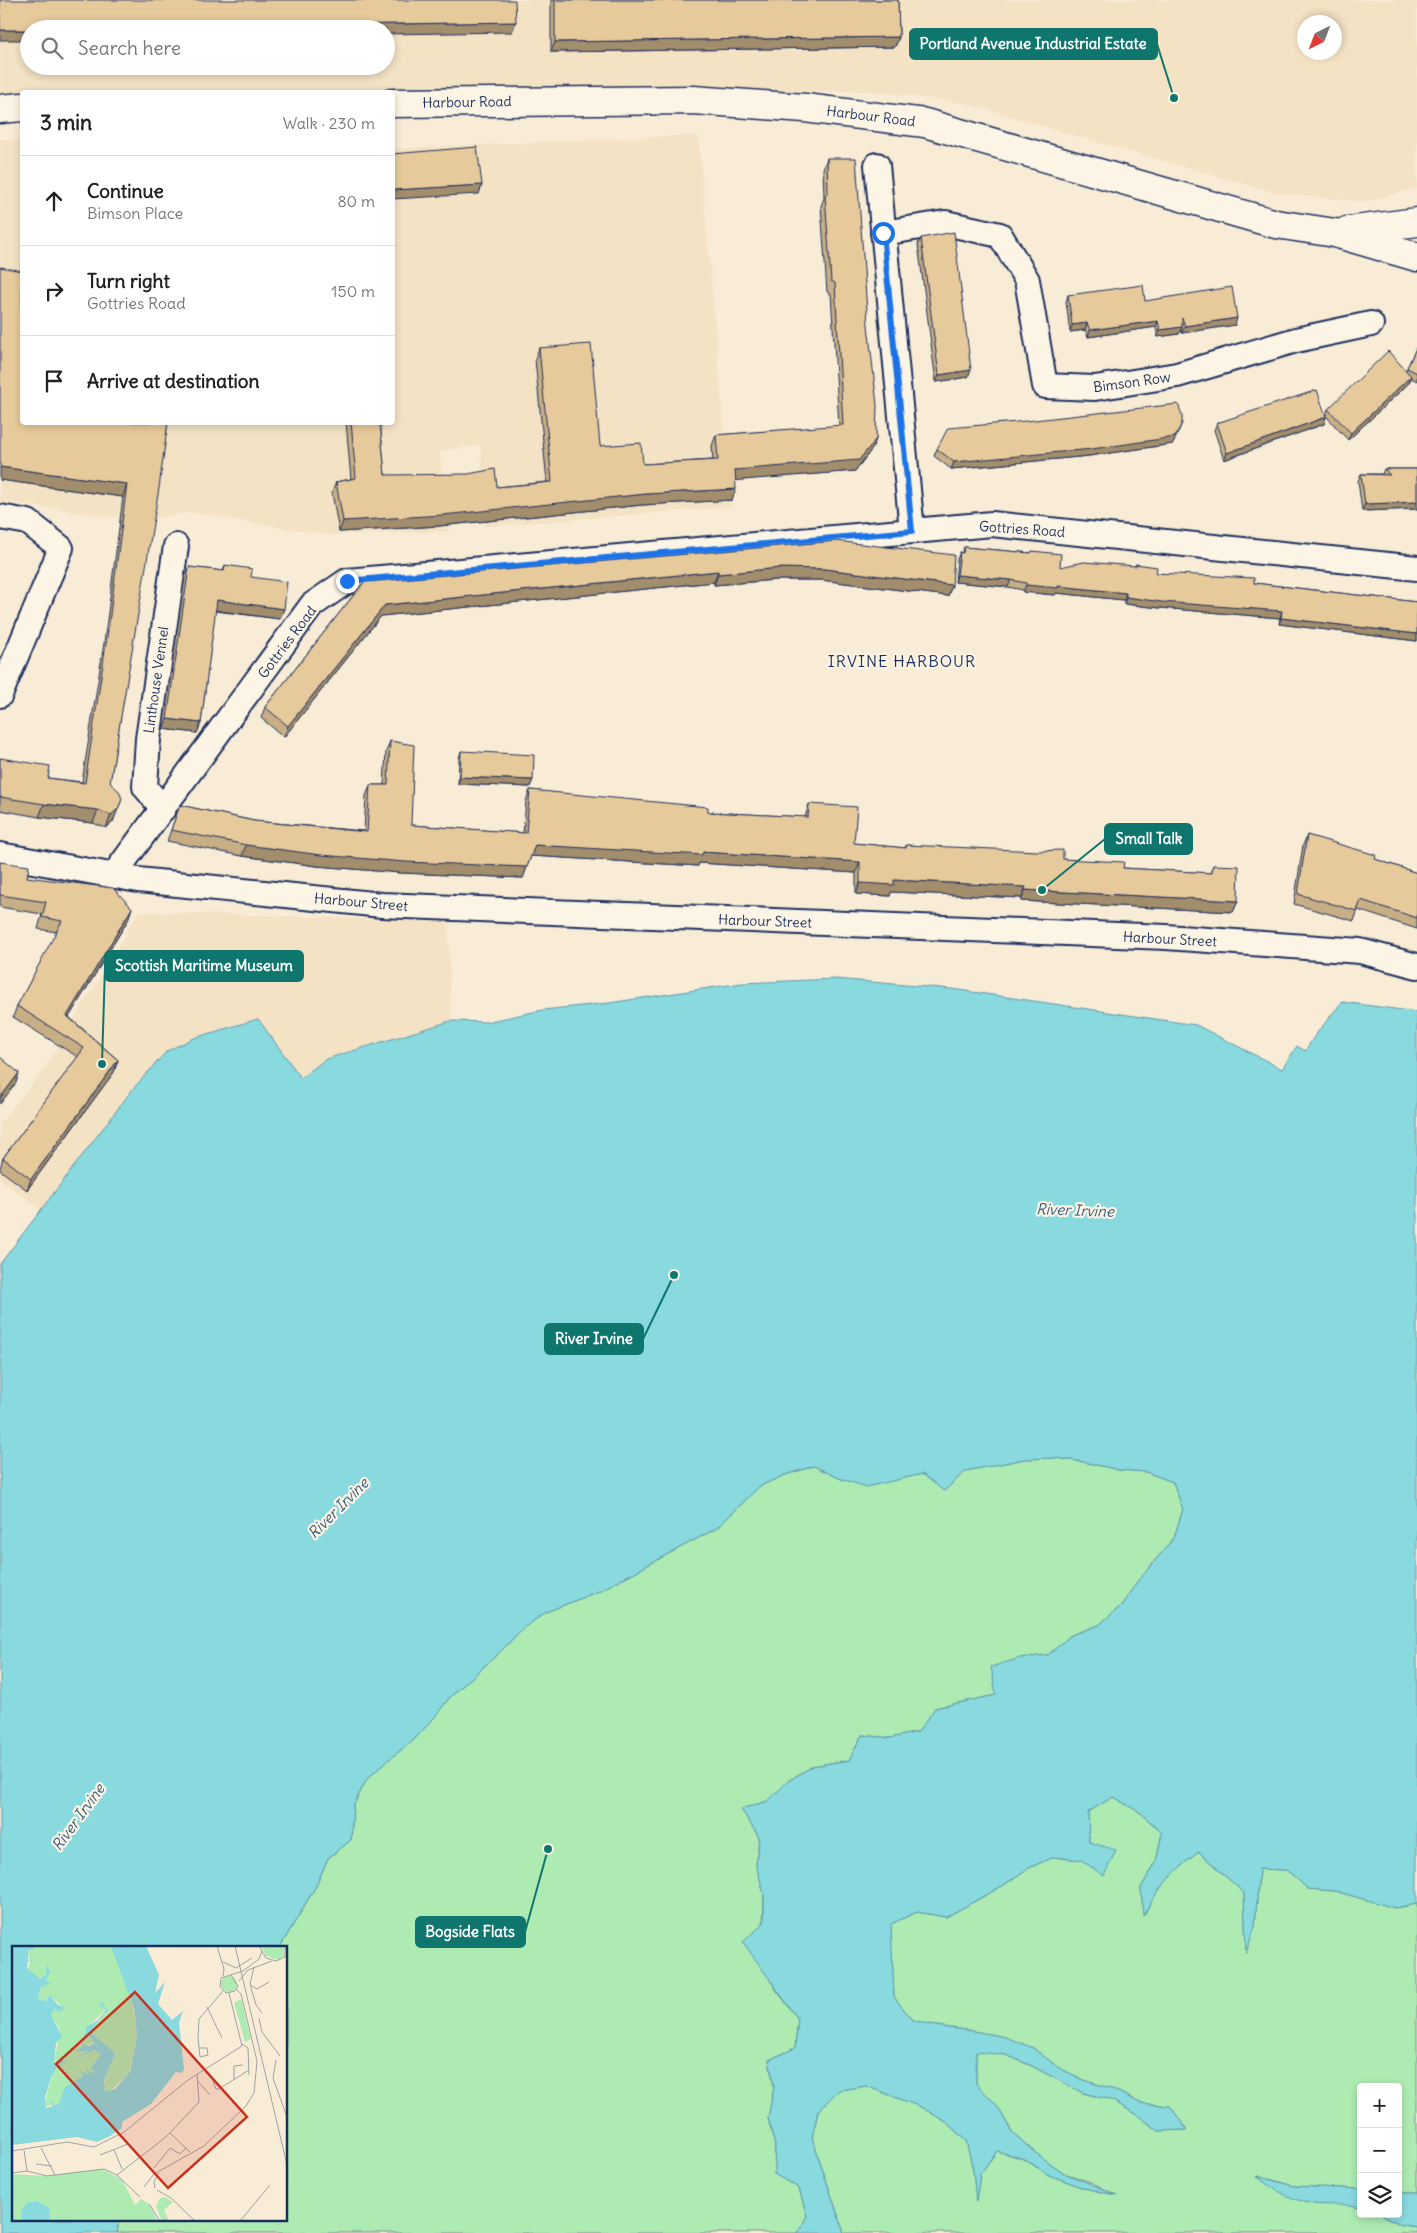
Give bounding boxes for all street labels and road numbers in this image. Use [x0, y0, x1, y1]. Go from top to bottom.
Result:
street label: Harbour Road [422, 92, 512, 112]
street label: Harbour Road [826, 102, 916, 130]
street label: Bimson Row [1092, 368, 1172, 396]
street label: Gottries Road [978, 517, 1066, 541]
street label: Gottries Road [254, 602, 320, 682]
street label: Linthouse Vennel [140, 626, 172, 734]
street label: Harbour Street [313, 889, 409, 915]
street label: Harbour Street [718, 910, 813, 932]
street label: Harbour Street [1123, 928, 1218, 950]

